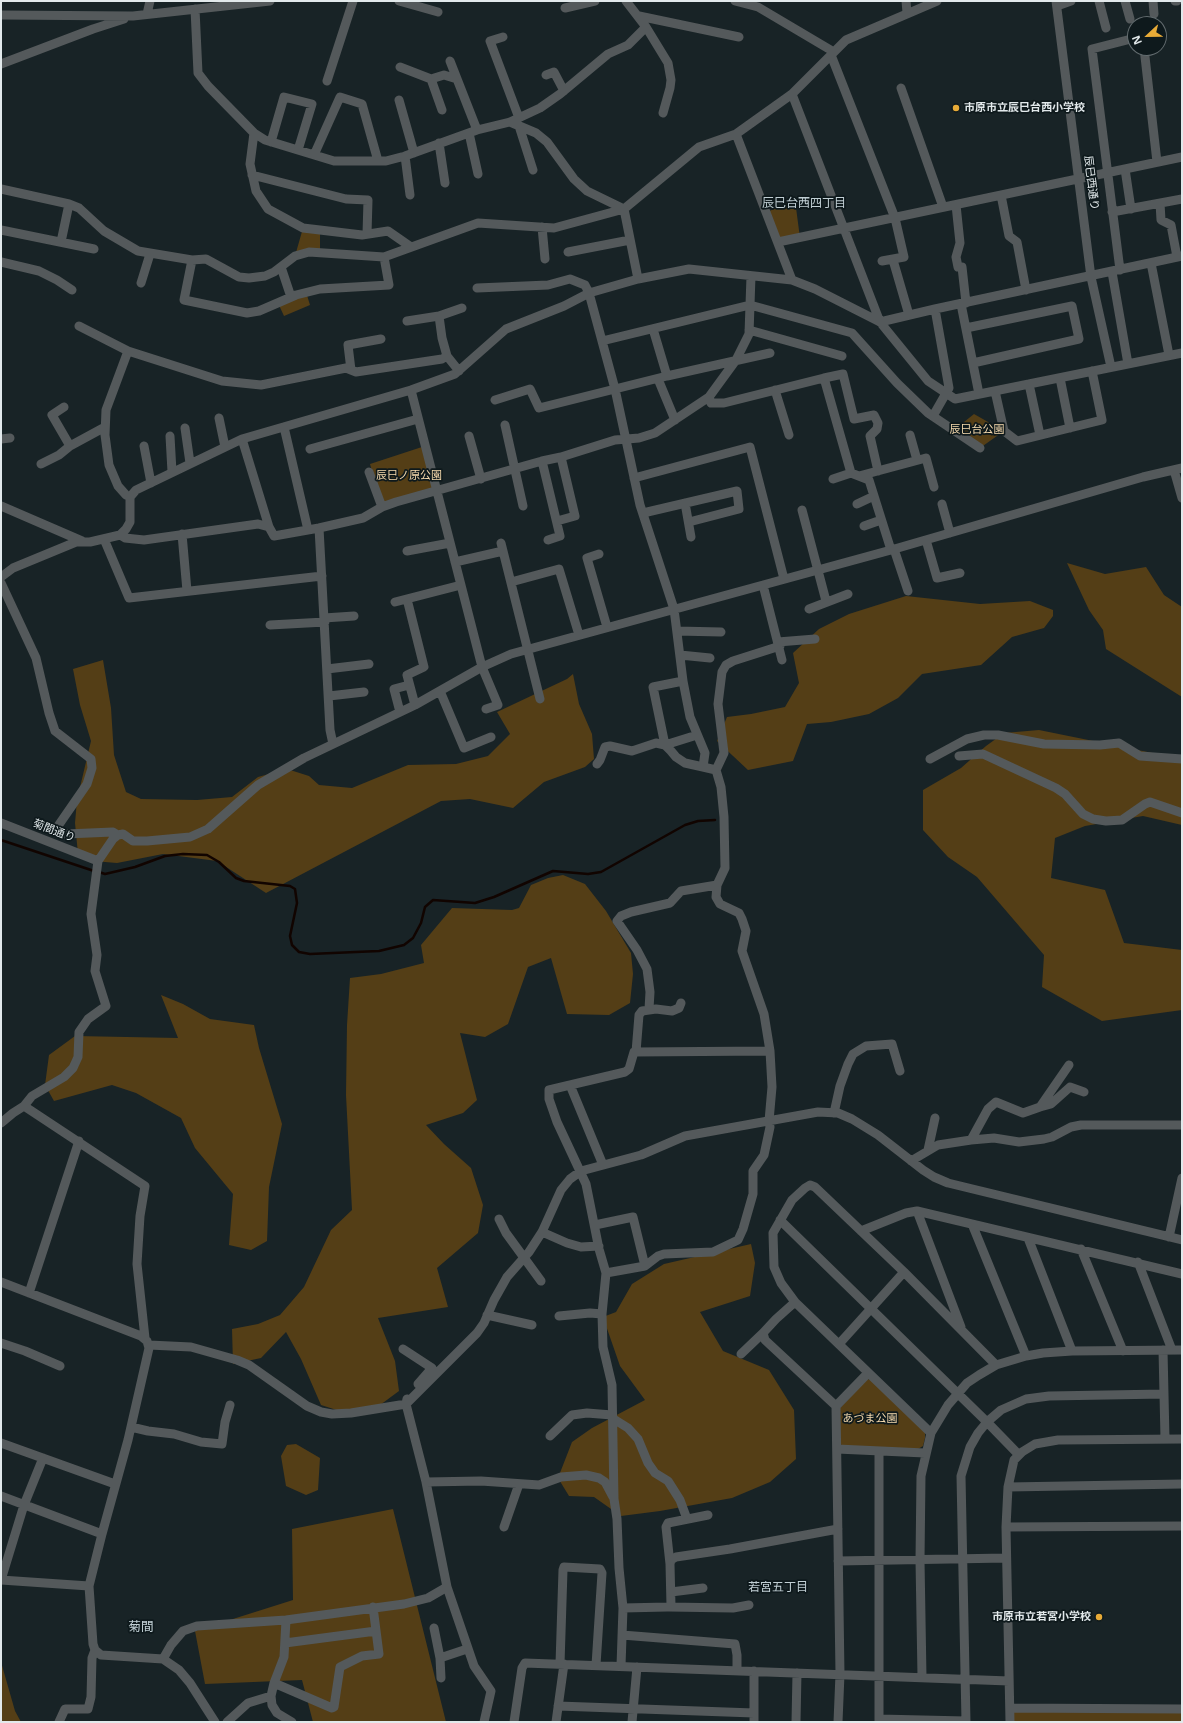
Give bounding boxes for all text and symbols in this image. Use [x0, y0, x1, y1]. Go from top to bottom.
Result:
north arrow [1127, 16, 1167, 56]
text: N [1128, 33, 1145, 47]
place label: 市原市立辰巳台西小学校 [964, 101, 1085, 115]
marker: 市原市立辰巳台西小学校 [951, 103, 961, 113]
street label: 辰巳西通り [1081, 155, 1101, 211]
district label: 辰巳台西四丁目 [762, 197, 846, 211]
park label: 辰巳台公園 [950, 423, 1004, 437]
park label: 辰巳ノ原公園 [376, 469, 442, 483]
street label: 菊間通り [31, 817, 77, 845]
park label: あづま公園 [843, 1412, 897, 1426]
district label: 若宮五丁目 [748, 1581, 808, 1595]
place label: 市原市立若宮小学校 [992, 1610, 1091, 1624]
marker: 市原市立若宮小学校 [1094, 1612, 1104, 1622]
district label: 菊間 [128, 1619, 154, 1635]

